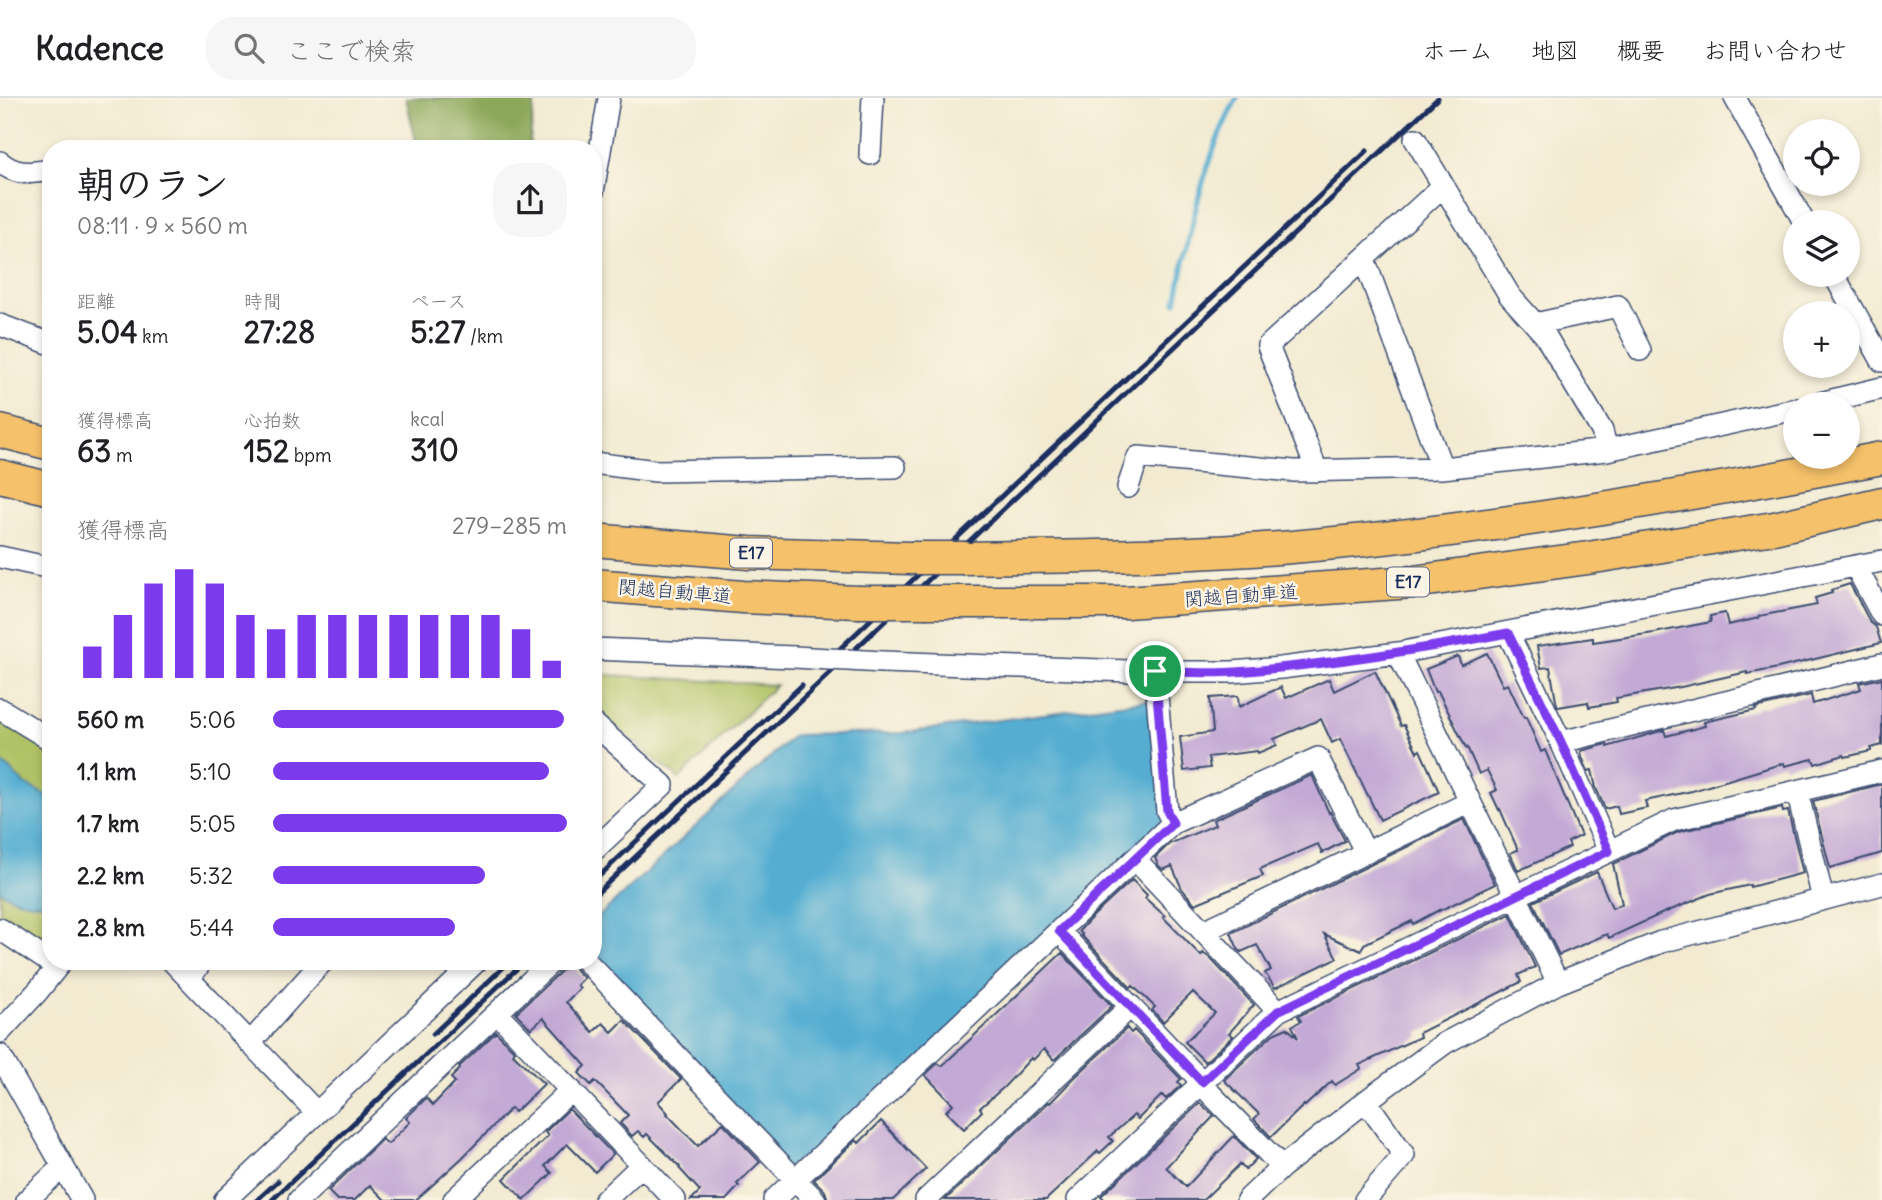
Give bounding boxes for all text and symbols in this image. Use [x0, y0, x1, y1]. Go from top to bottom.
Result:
search box [206, 17, 696, 80]
text: Kadence [35, 27, 164, 69]
icon: search [230, 29, 268, 67]
text: ここで検索 [286, 34, 416, 67]
text: ホーム [1422, 35, 1493, 65]
text: 地図 [1531, 35, 1579, 65]
text: 概要 [1617, 35, 1665, 65]
text: お問い合わせ [1703, 35, 1847, 65]
map controls [1783, 119, 1860, 469]
button: locate [1783, 119, 1860, 196]
text: 朝のラン [77, 161, 229, 208]
button: share [493, 163, 567, 237]
button: layers [1783, 210, 1860, 287]
text: 08:11 · 9 × 560 m [77, 211, 248, 240]
text: 距離 [77, 289, 115, 313]
text: 時間 [244, 289, 282, 313]
text: ペース [410, 289, 466, 313]
button: + [1783, 301, 1860, 378]
text: 5.04 [77, 313, 138, 351]
text: 27:28 [244, 313, 315, 351]
text: 5:27 [410, 313, 466, 351]
text: km [138, 324, 168, 348]
text: /km [466, 324, 503, 348]
button: − [1783, 392, 1860, 469]
text: kcal [410, 407, 445, 431]
text: 獲得標高 [77, 408, 153, 432]
text: 心拍数 [244, 408, 301, 432]
text: 310 [410, 431, 459, 469]
text: 63 [77, 432, 111, 470]
text: 152 [244, 432, 289, 470]
text: m [111, 443, 133, 467]
text: bpm [289, 443, 332, 467]
text: 279–285 m [452, 511, 567, 540]
text: 獲得標高 [77, 515, 169, 544]
road number: E17 [730, 538, 772, 568]
road number: E17 [1387, 568, 1429, 596]
street label: 関越自動車道 [617, 574, 733, 608]
street label: 関越自動車道 [1183, 579, 1299, 611]
pin [1125, 641, 1185, 701]
icon: arrive [1136, 652, 1174, 690]
text: 560 m [77, 705, 144, 734]
text: 5:06 [189, 705, 236, 734]
text: 1.1 km [77, 757, 136, 786]
text: 5:10 [189, 757, 232, 786]
text: 1.7 km [77, 809, 140, 838]
text: 5:05 [189, 809, 236, 838]
text: 2.2 km [77, 861, 144, 890]
text: 5:32 [189, 861, 233, 890]
text: 2.8 km [77, 913, 145, 942]
text: 5:44 [189, 913, 234, 942]

